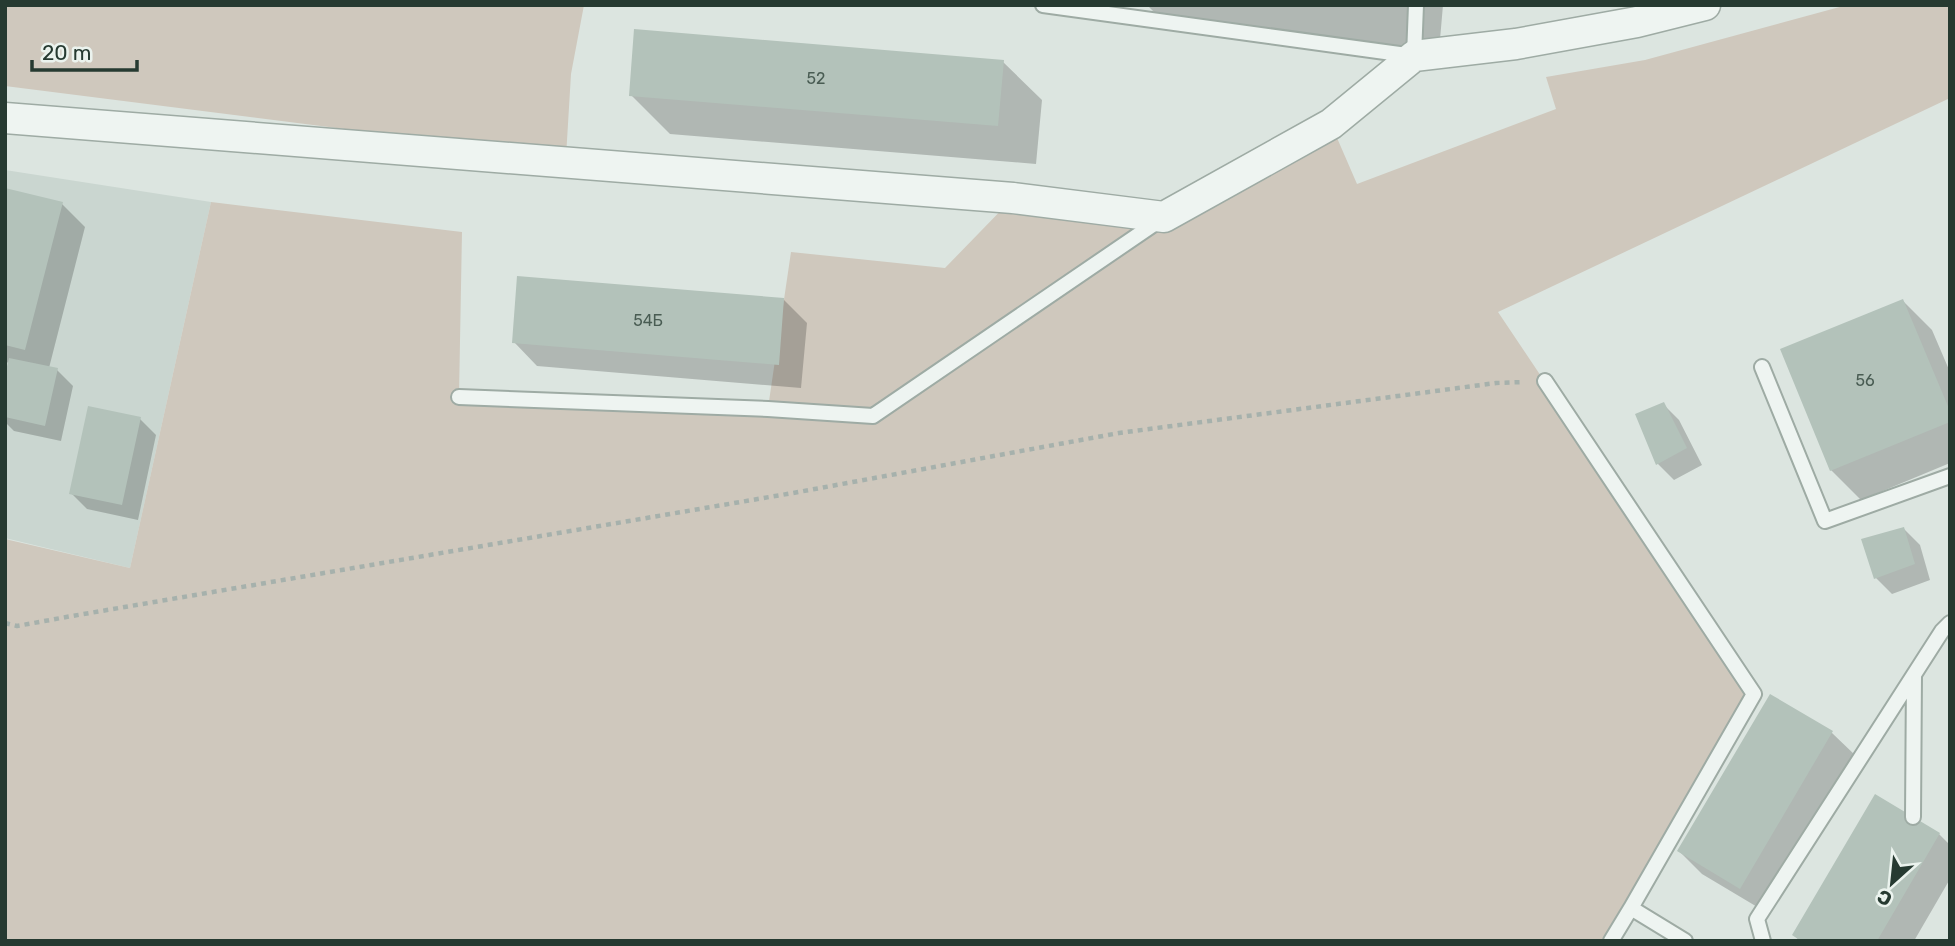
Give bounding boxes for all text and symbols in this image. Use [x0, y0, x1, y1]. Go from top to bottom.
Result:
scale bar [32, 28, 136, 72]
text: 20 m [42, 40, 91, 65]
house number: 52 [807, 69, 825, 88]
house number: 54Б [633, 311, 663, 330]
house number: 56 [1855, 371, 1875, 390]
north arrow [1857, 848, 1927, 918]
text: С [1873, 884, 1896, 911]

